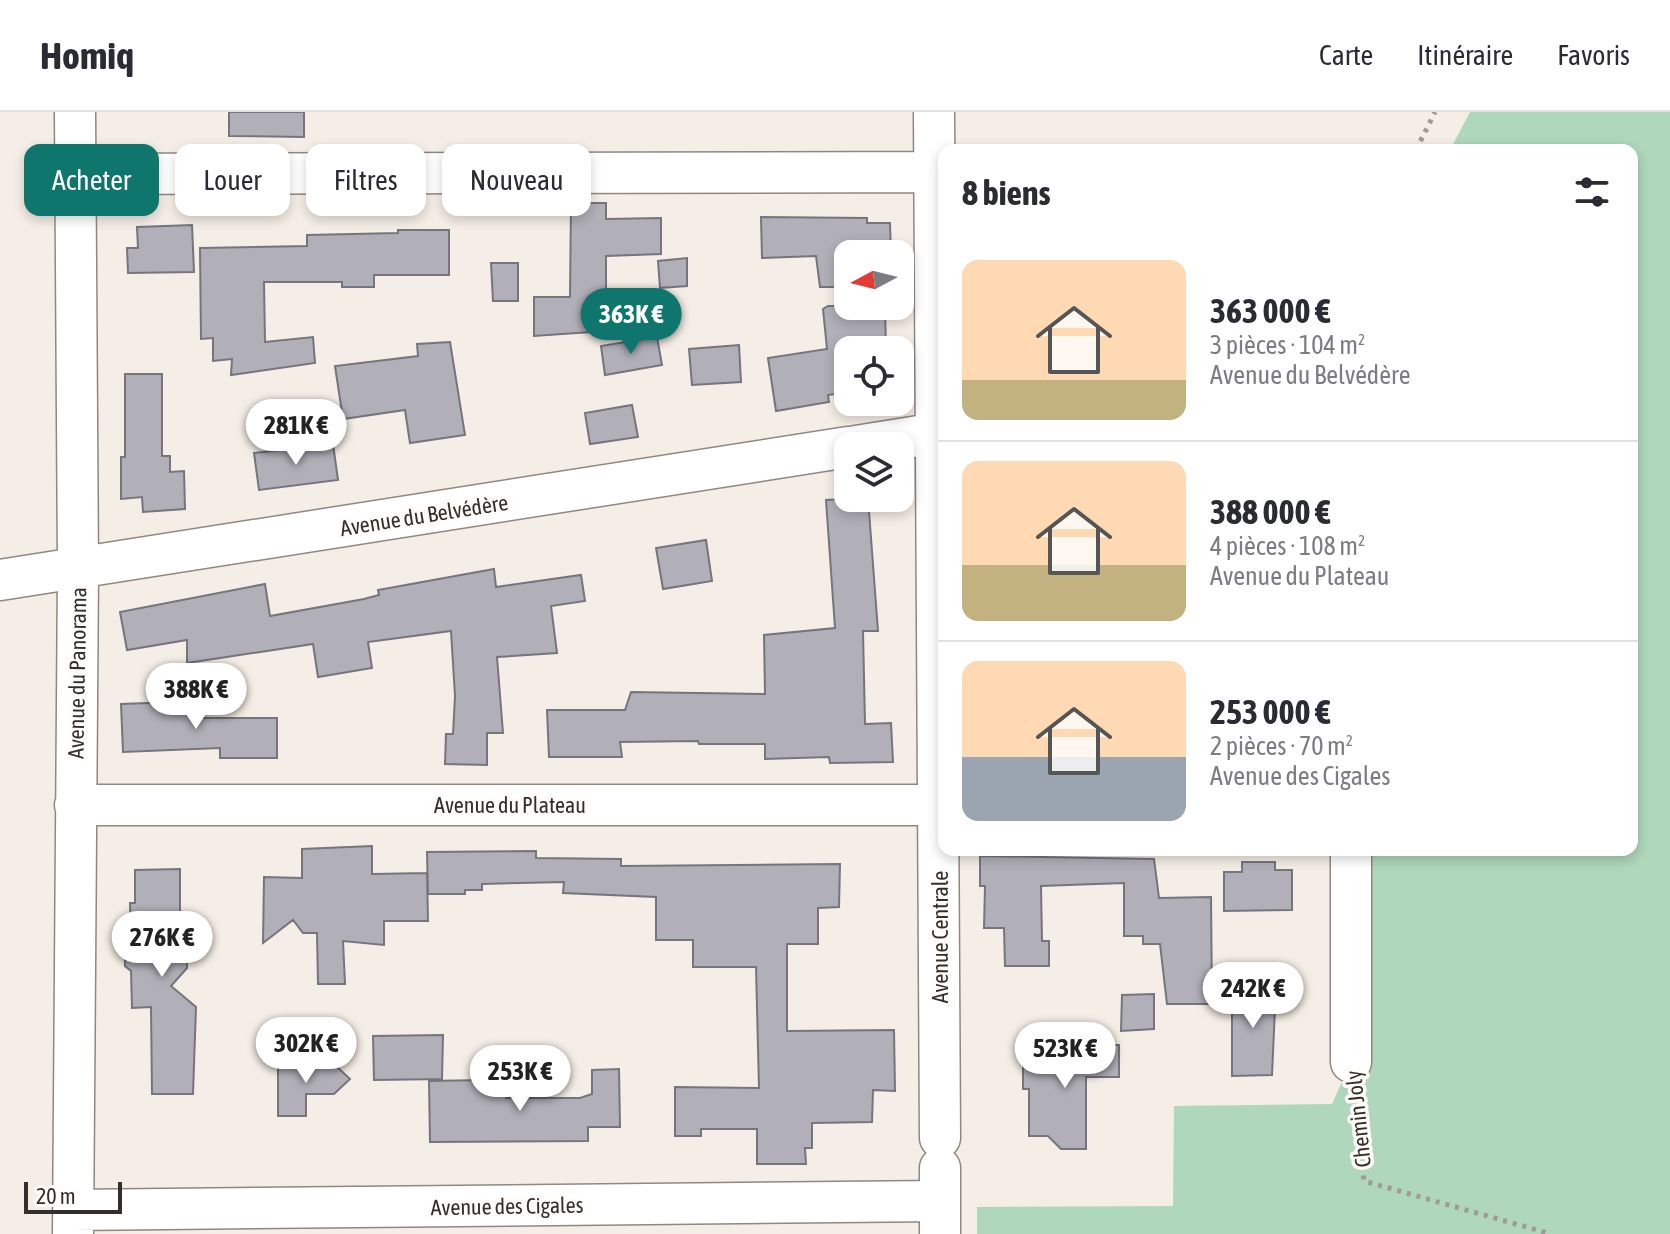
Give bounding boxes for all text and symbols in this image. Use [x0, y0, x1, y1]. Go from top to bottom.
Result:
text: Homiq [40, 34, 134, 77]
text: Carte [1319, 39, 1373, 71]
text: Itinéraire [1417, 39, 1513, 71]
text: Favoris [1557, 39, 1630, 71]
chip: Acheter [24, 144, 159, 216]
chip: Louer [175, 144, 290, 216]
chip: Filtres [306, 144, 426, 216]
chip: Nouveau [442, 144, 591, 216]
icon: filters [1570, 170, 1614, 214]
text: 8 biens [962, 173, 1051, 212]
north arrow [834, 240, 914, 320]
map controls [834, 240, 914, 512]
pin: 363K € [566, 288, 696, 356]
text: 363 000 € [1210, 291, 1331, 330]
icon: home [1026, 292, 1122, 388]
text: 363K € [599, 299, 663, 329]
text: 3 pièces · 104 m² [1210, 330, 1365, 360]
button: locate [834, 336, 914, 416]
text: Avenue du Belvédère [1210, 360, 1410, 390]
pin: 281K € [231, 399, 361, 467]
text: 281K € [264, 410, 328, 440]
button: layers [834, 432, 914, 512]
street label: Avenue du Belvédère [338, 489, 510, 541]
text: 388 000 € [1210, 492, 1331, 531]
icon: home [1026, 493, 1122, 589]
text: 4 pièces · 108 m² [1210, 531, 1365, 561]
text: Avenue du Plateau [1210, 561, 1389, 591]
street label: Avenue du Panorama [63, 587, 91, 759]
pin: 388K € [131, 663, 261, 731]
text: 388K € [164, 674, 228, 704]
text: 253 000 € [1210, 692, 1331, 731]
icon: home [1026, 693, 1122, 789]
text: 2 pièces · 70 m² [1210, 731, 1353, 761]
text: Avenue des Cigales [1210, 761, 1390, 791]
street label: Avenue du Plateau [434, 792, 586, 818]
street label: Avenue Centrale [927, 871, 953, 1003]
pin: 276K € [97, 911, 227, 979]
text: 276K € [130, 922, 194, 952]
pin: 242K € [1188, 962, 1318, 1030]
text: 242K € [1221, 973, 1285, 1003]
pin: 302K € [241, 1017, 371, 1085]
pin: 523K € [1000, 1022, 1130, 1090]
text: 302K € [274, 1028, 338, 1058]
text: 523K € [1033, 1033, 1097, 1063]
pin: 253K € [455, 1045, 585, 1113]
text: 253K € [488, 1056, 552, 1086]
street label: Chemin Joly [1340, 1069, 1376, 1169]
scale bar [24, 1178, 122, 1214]
text: 20 m [36, 1183, 76, 1209]
street label: Avenue des Cigales [430, 1192, 584, 1220]

